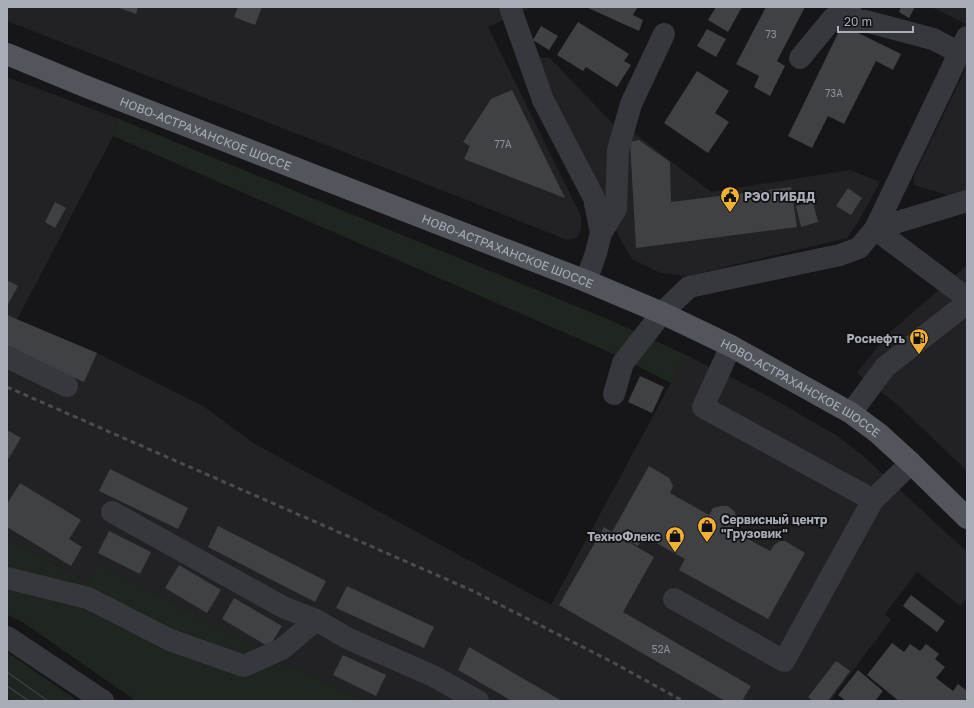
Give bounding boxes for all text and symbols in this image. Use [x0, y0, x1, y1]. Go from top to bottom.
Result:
scale bar [838, 8, 913, 34]
text: 20 m [844, 14, 872, 29]
house number: 73 [765, 28, 777, 40]
house number: 73А [825, 87, 843, 99]
street label: НОВО-АСТРАХАНСКОЕ ШОССЕ [118, 93, 294, 173]
house number: 77А [494, 138, 512, 150]
public building icon: РЭО ГИБДД [719, 185, 741, 213]
place label: РЭО ГИБДД [744, 189, 815, 204]
street label: НОВО-АСТРАХАНСКОЕ ШОССЕ [420, 210, 596, 291]
fuel station icon: Роснефть [908, 327, 930, 355]
place label: Роснефть [847, 331, 905, 346]
street label: НОВО-АСТРАХАНСКОЕ ШОССЕ [718, 335, 884, 440]
place label: Сервисный центр "Грузовик" [721, 512, 828, 541]
shop icon: Сервисный центр "Грузовик" [696, 515, 718, 543]
shop icon: ТехноФлекс [664, 525, 686, 553]
place label: ТехноФлекс [587, 529, 661, 544]
house number: 52А [652, 643, 670, 655]

